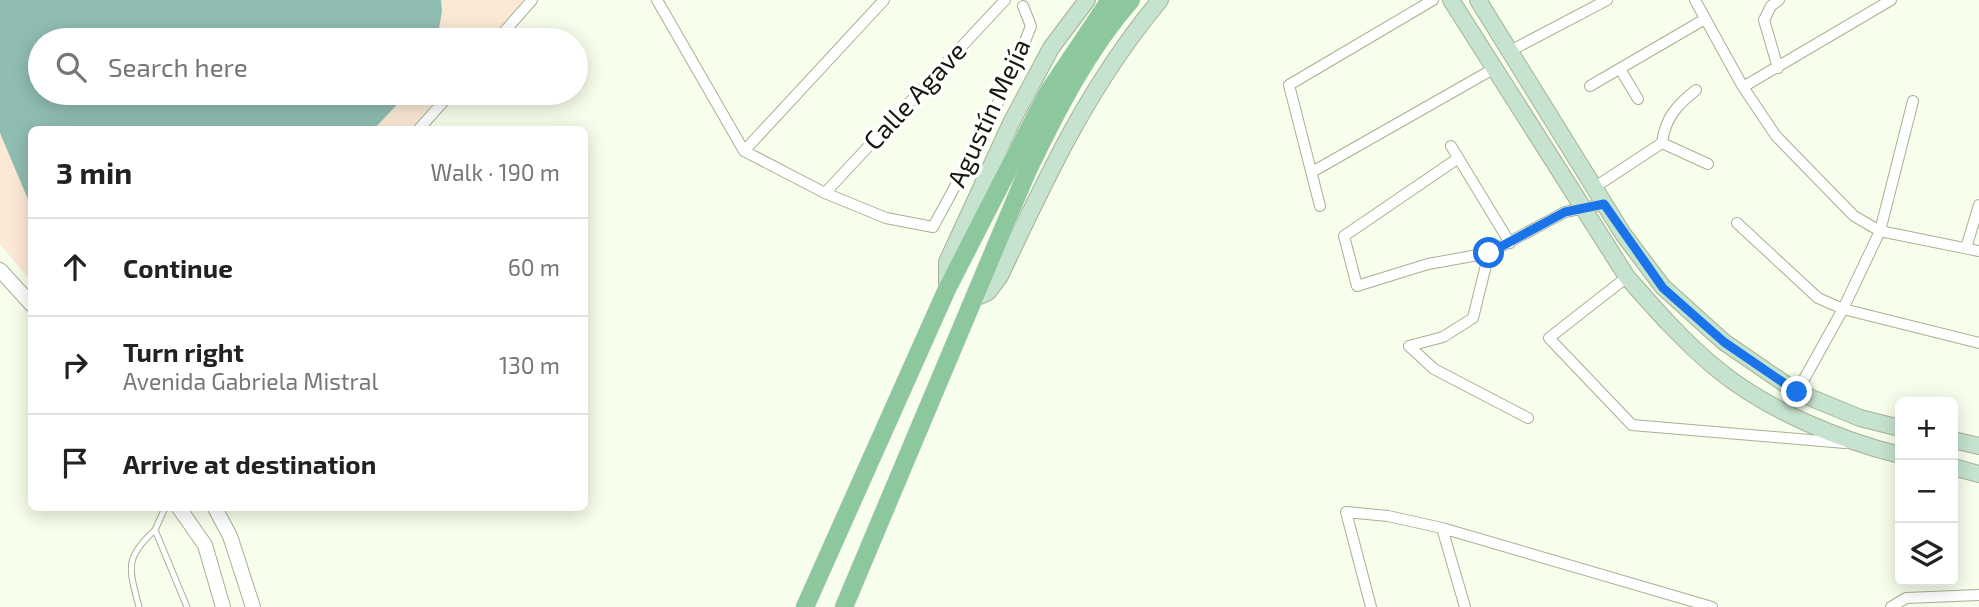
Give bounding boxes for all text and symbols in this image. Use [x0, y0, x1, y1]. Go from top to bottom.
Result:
search box [28, 28, 588, 105]
street label: Agustín Mejía [940, 33, 1036, 191]
street label: Calle Agave [856, 35, 972, 155]
icon: search [52, 48, 90, 86]
text: Search here [108, 51, 248, 82]
text: 3 min [56, 154, 132, 190]
text: Walk · 190 m [430, 158, 560, 186]
route start [1473, 237, 1504, 268]
icon: ahead [56, 248, 94, 286]
text: Continue [123, 252, 233, 283]
text: 60 m [508, 253, 560, 281]
text: Turn right [123, 336, 244, 367]
icon: right [56, 346, 94, 384]
text: 130 m [499, 351, 560, 379]
text: Avenida Gabriela Mistral [123, 367, 378, 395]
route end [1781, 376, 1812, 407]
map controls [1895, 397, 1958, 586]
button: + [1895, 397, 1958, 460]
icon: arrive [56, 444, 94, 482]
text: Arrive at destination [123, 448, 376, 479]
button: − [1895, 460, 1958, 523]
button: layers [1895, 523, 1958, 586]

